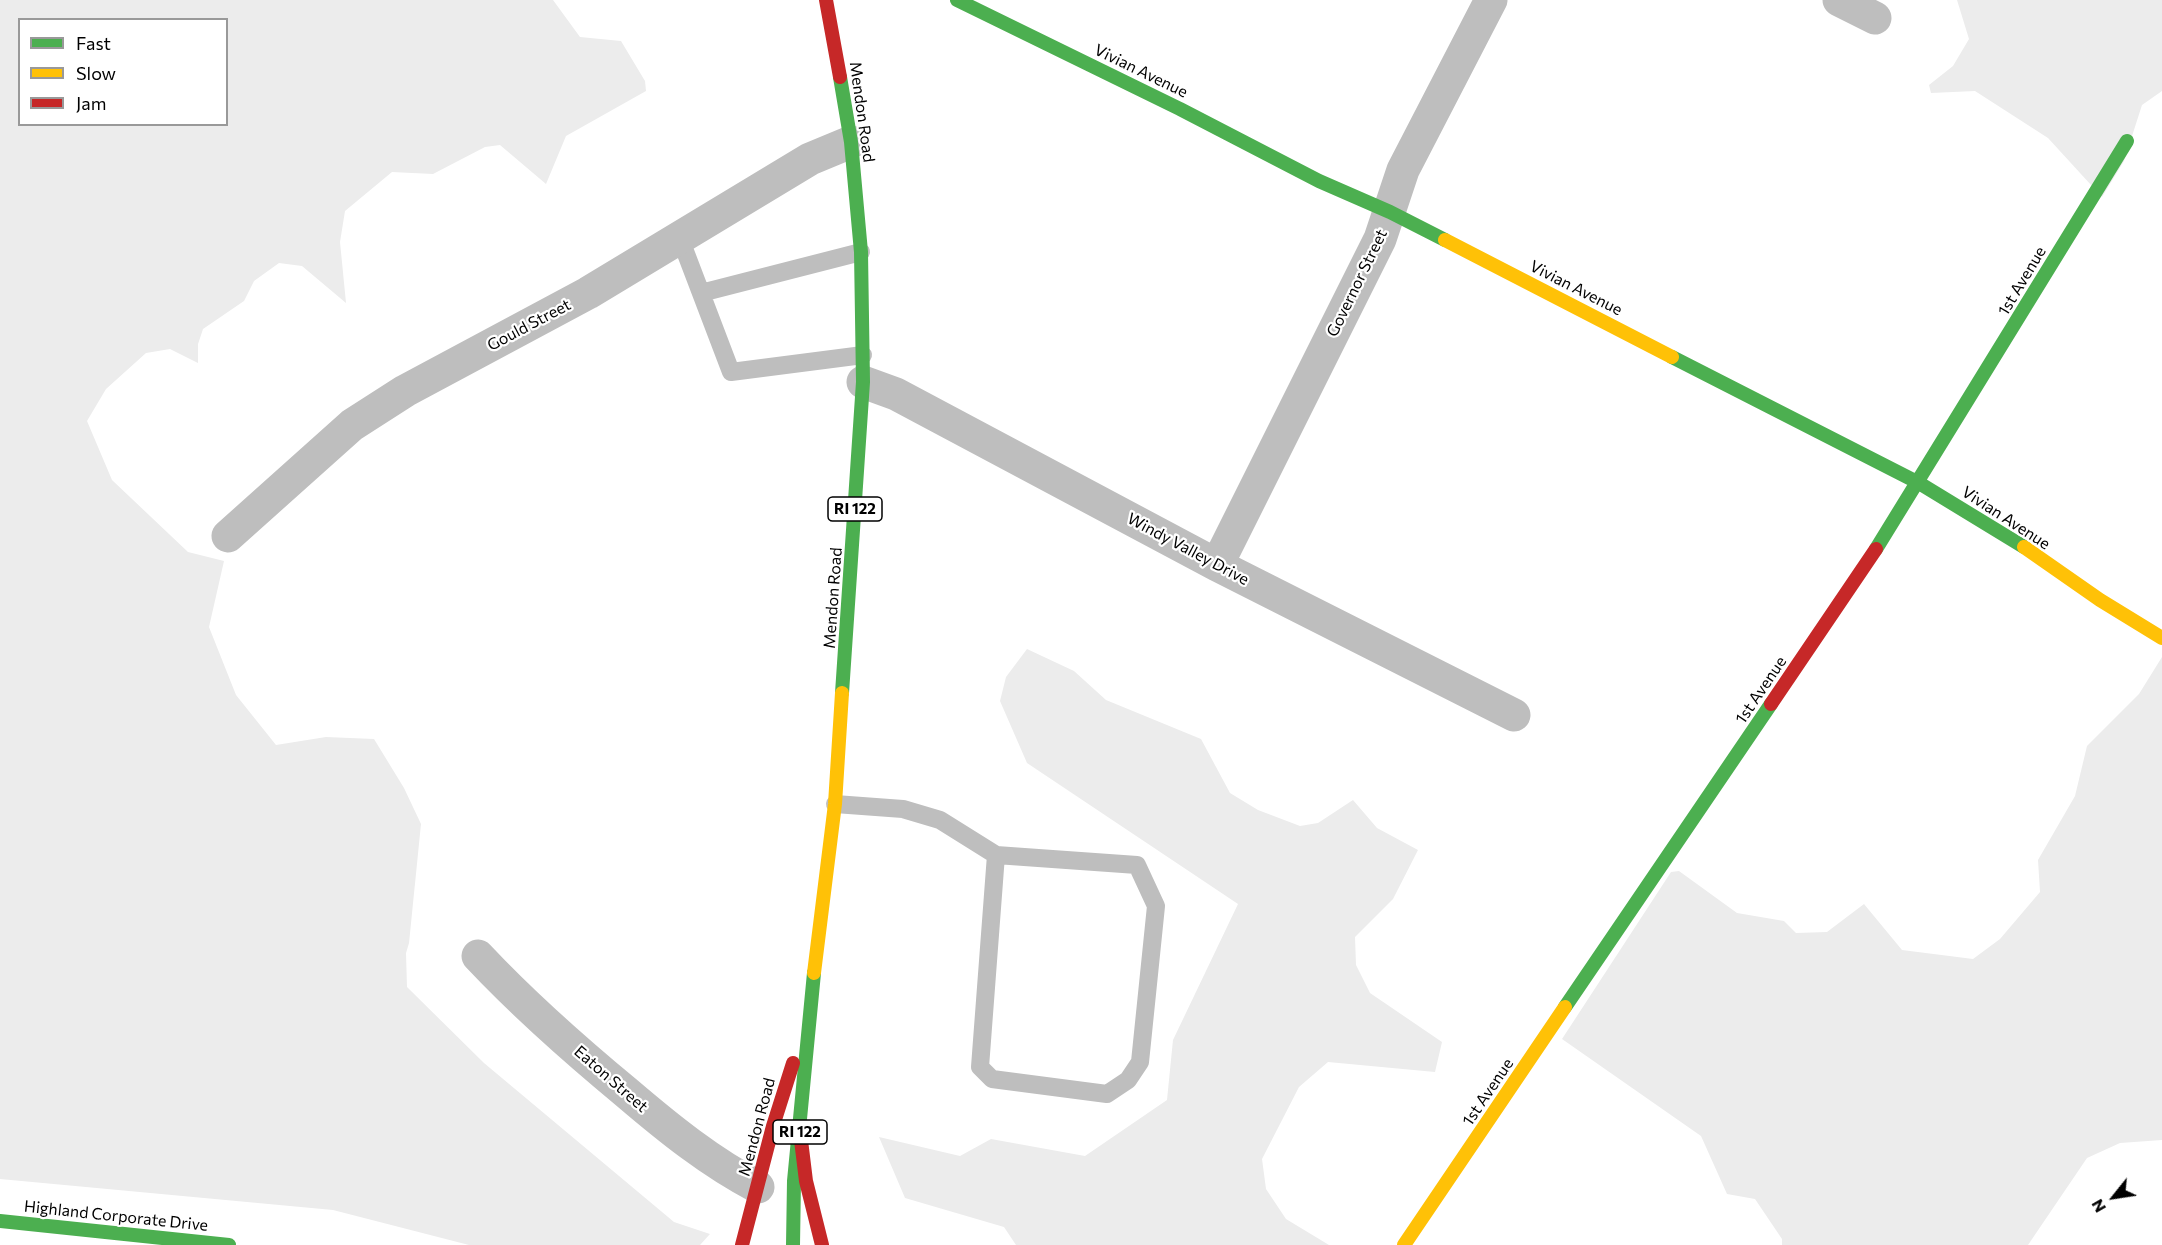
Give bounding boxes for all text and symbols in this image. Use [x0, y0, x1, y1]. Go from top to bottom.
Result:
legend [18, 18, 228, 126]
text: Fast [76, 32, 111, 54]
street label: Vivian Avenue [1091, 40, 1191, 102]
street label: Mendon Road [845, 61, 879, 163]
text: Slow [76, 62, 116, 84]
text: Jam [76, 92, 106, 114]
street label: Governor Street [1323, 226, 1391, 340]
street label: 1st Avenue [1994, 243, 2050, 319]
street label: Vivian Avenue [1526, 256, 1626, 320]
street label: Gould Street [484, 295, 574, 355]
street label: Vivian Avenue [1958, 482, 2054, 554]
road number: RI 122 [828, 497, 882, 521]
street label: Windy Valley Drive [1124, 509, 1252, 589]
street label: Mendon Road [820, 547, 846, 649]
street label: 1st Avenue [1732, 653, 1790, 727]
street label: Eaton Street [570, 1042, 652, 1116]
street label: 1st Avenue [1459, 1055, 1517, 1129]
street label: Mendon Road [735, 1076, 779, 1178]
road number: RI 122 [773, 1120, 827, 1144]
north arrow [2084, 1167, 2144, 1227]
text: N [2087, 1196, 2109, 1216]
street label: Highland Corporate Drive [23, 1197, 209, 1235]

